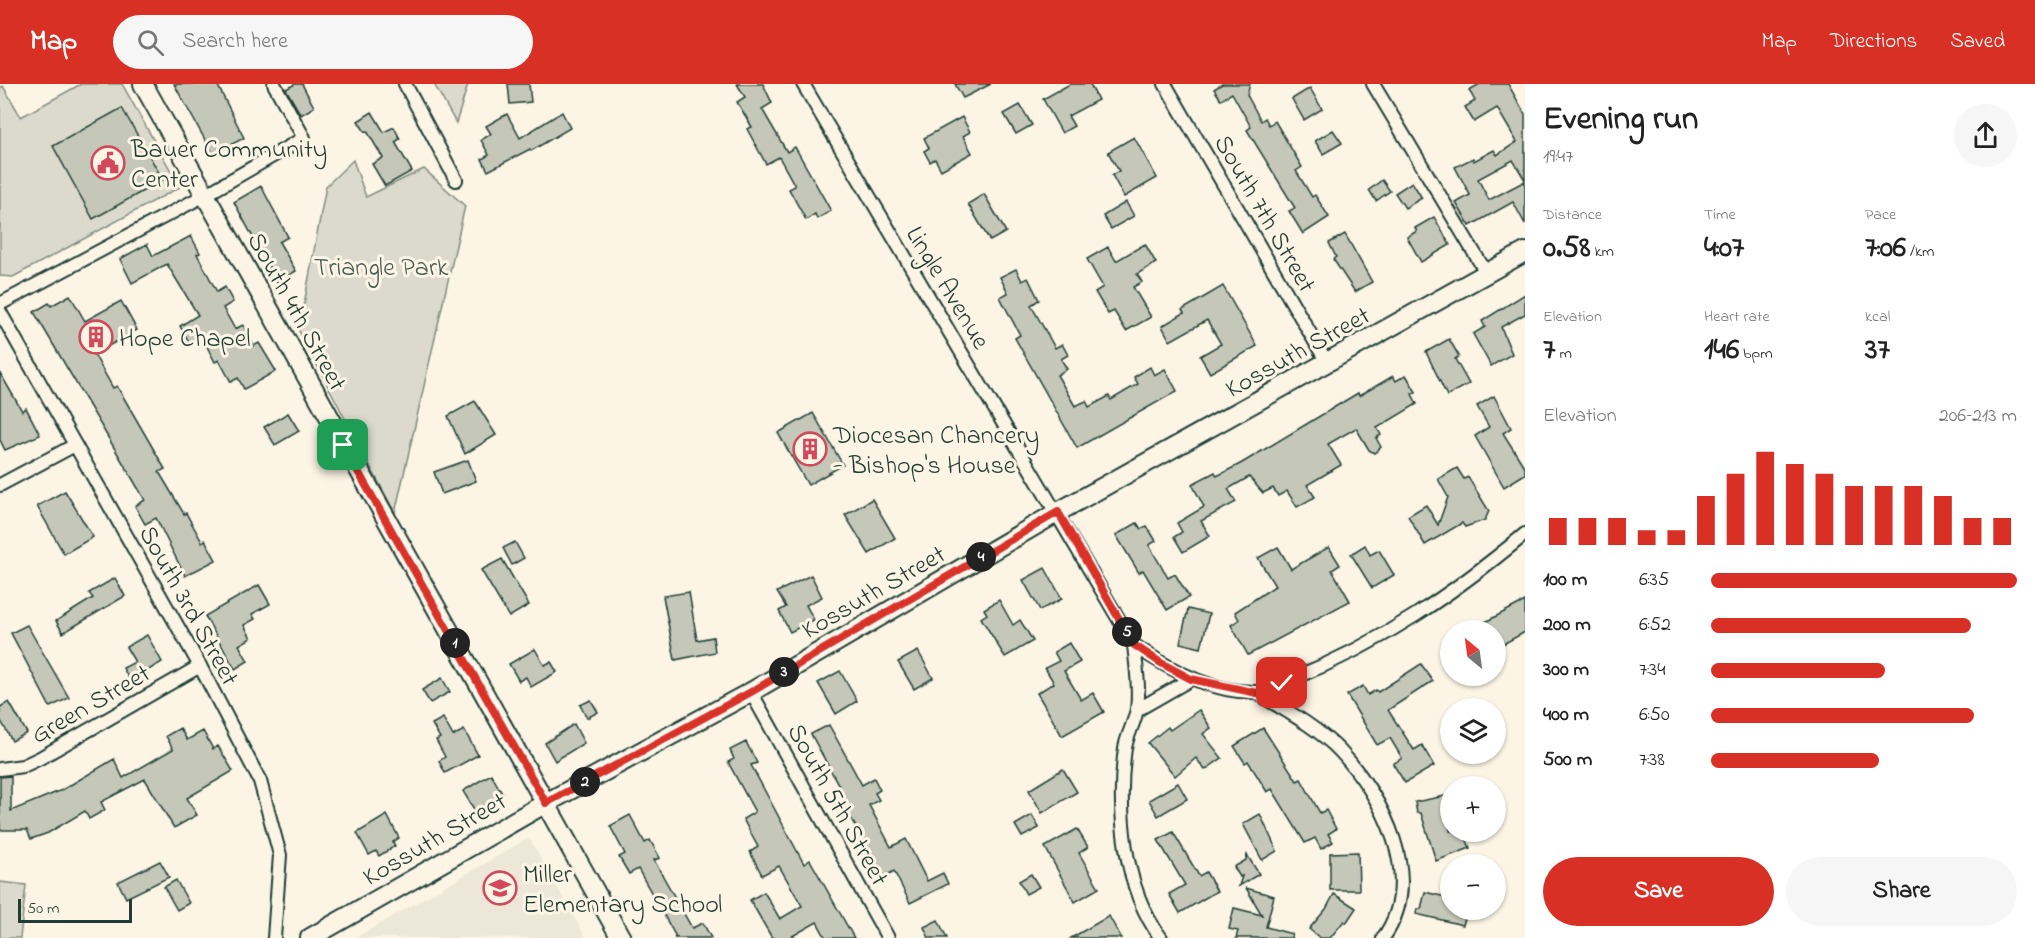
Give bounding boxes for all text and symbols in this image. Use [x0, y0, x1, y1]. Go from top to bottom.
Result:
search box [113, 15, 533, 69]
text: Map [30, 22, 77, 63]
icon: search [134, 26, 167, 59]
text: Search here [182, 26, 288, 58]
text: Map [1761, 27, 1797, 57]
text: Directions [1830, 27, 1917, 57]
text: Saved [1950, 27, 2005, 57]
text: Evening run [1543, 96, 1698, 144]
button: share [1954, 104, 2017, 167]
street label: South 7th Street [1203, 129, 1324, 301]
place label: Bauer Community Center [130, 132, 327, 200]
text: 19:47 [1543, 143, 1574, 172]
public building icon: Bauer Community Center [90, 145, 126, 181]
text: Distance [1543, 203, 1602, 227]
text: Time [1704, 203, 1736, 227]
text: Pace [1865, 203, 1896, 227]
street label: Lingle Avenue [895, 220, 998, 358]
street label: South 4th Street [236, 226, 355, 399]
text: 0.58 [1543, 227, 1591, 271]
text: 4:07 [1704, 227, 1744, 271]
text: 7:06 [1865, 227, 1906, 271]
text: km [1591, 240, 1614, 264]
text: /km [1906, 240, 1934, 264]
park label: Triangle Park [314, 250, 449, 288]
street label: Kossuth Street [1219, 298, 1378, 409]
text: Elevation [1543, 305, 1602, 329]
text: Heart rate [1704, 305, 1770, 329]
text: kcal [1865, 305, 1890, 329]
building icon: Hope Chapel [78, 319, 114, 355]
place label: Hope Chapel [119, 321, 251, 359]
text: 7 [1543, 329, 1555, 373]
text: 146 [1704, 329, 1739, 373]
text: 37 [1865, 329, 1890, 373]
text: m [1555, 342, 1572, 366]
text: bpm [1739, 342, 1773, 366]
text: Elevation [1543, 402, 1617, 431]
text: 206–213 m [1939, 402, 2017, 431]
place label: Diocesan Chancery - Bishop's House [832, 418, 1039, 486]
pin [317, 419, 368, 470]
icon: arrive [326, 428, 359, 461]
building icon: Diocesan Chancery - Bishop's House [792, 431, 828, 467]
street label: South 3rd Street [128, 519, 247, 694]
street label: Kossuth Street [796, 537, 954, 650]
pin: 4 [966, 542, 996, 572]
text: 4 [978, 545, 984, 569]
text: 100 m [1543, 566, 1587, 595]
text: 6:35 [1639, 566, 1669, 595]
text: 200 m [1543, 611, 1591, 640]
text: 6:52 [1639, 611, 1671, 640]
pin: 5 [1112, 617, 1142, 647]
text: 5 [1122, 620, 1132, 644]
north arrow [1440, 620, 1506, 686]
map controls [1440, 620, 1506, 920]
pin: 1 [440, 628, 470, 658]
text: 1 [452, 631, 458, 655]
street label: Green Street [25, 656, 159, 755]
text: 300 m [1543, 656, 1589, 685]
text: 7:34 [1639, 656, 1665, 685]
pin: 3 [769, 657, 799, 687]
pin [1256, 657, 1307, 708]
text: 3 [781, 660, 787, 684]
icon: check [1265, 666, 1298, 699]
button: layers [1440, 698, 1506, 764]
text: 400 m [1543, 701, 1589, 730]
text: 6:50 [1639, 701, 1670, 730]
street label: South 5th Street [776, 717, 897, 894]
text: 500 m [1543, 746, 1592, 775]
text: 7:38 [1639, 746, 1665, 775]
pin: 2 [570, 767, 600, 797]
text: 2 [581, 770, 589, 794]
button: + [1440, 776, 1506, 842]
street label: Kossuth Street [357, 784, 515, 897]
button: − [1440, 854, 1506, 920]
place label: Miller Elementary School [523, 857, 722, 925]
button: Save [1543, 857, 1774, 926]
button: Share [1786, 857, 2017, 926]
school or university icon: Miller Elementary School [482, 870, 518, 906]
scale bar [18, 896, 132, 924]
text: 50 m [27, 897, 59, 921]

